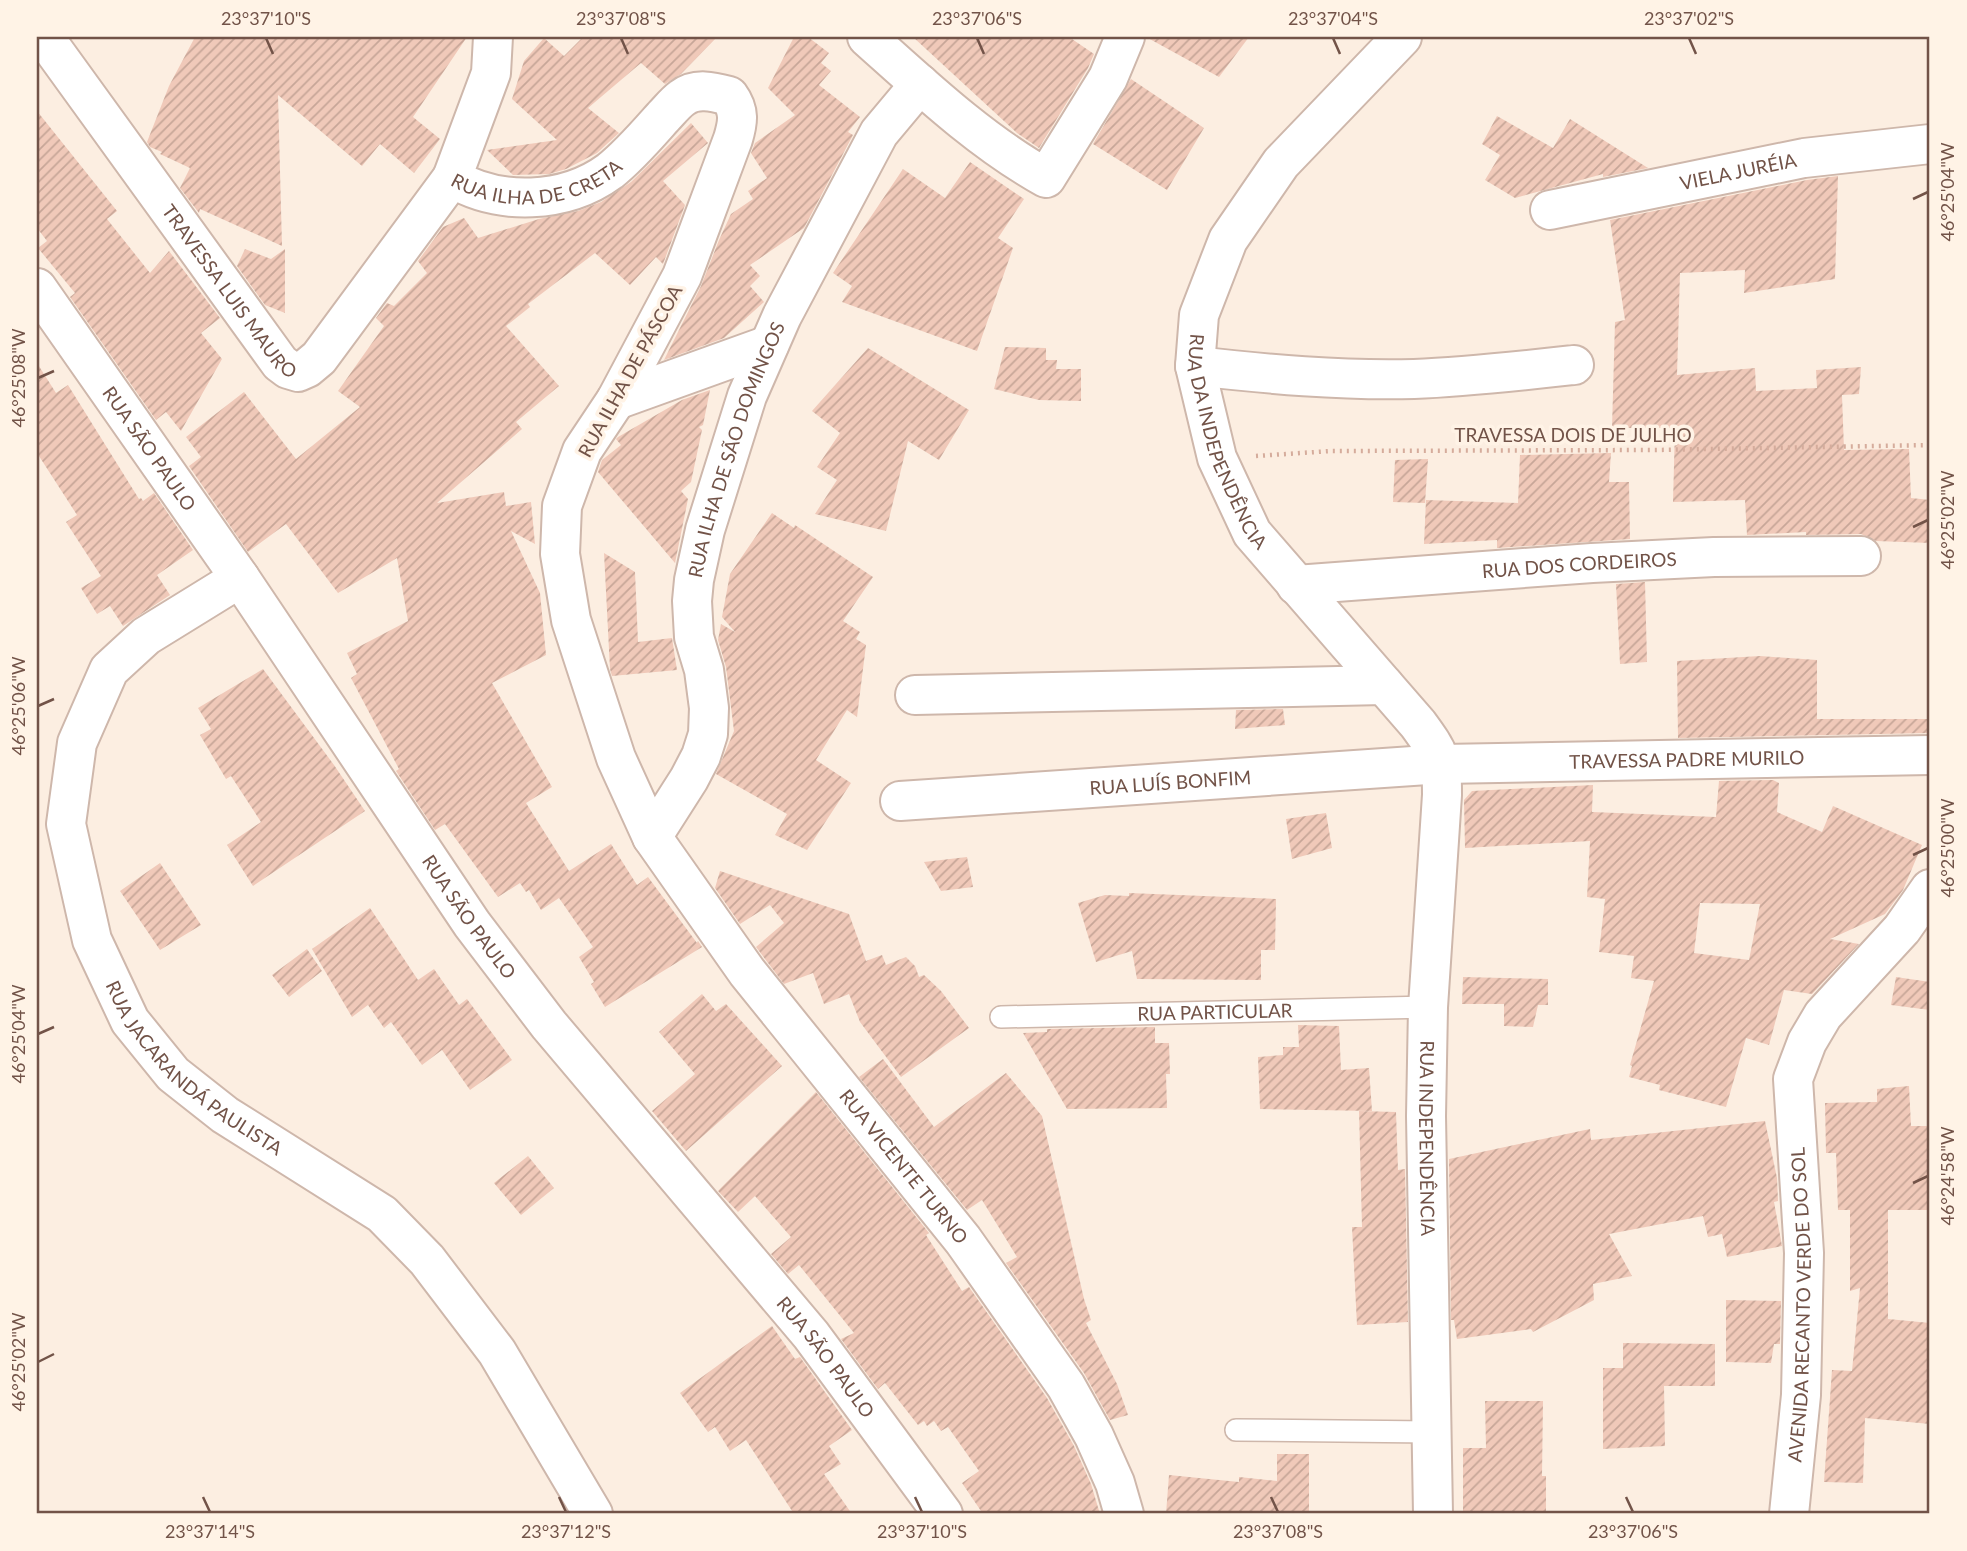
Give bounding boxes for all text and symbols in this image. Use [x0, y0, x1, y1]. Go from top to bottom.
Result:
text: 23°37'10"S [221, 7, 311, 29]
text: 23°37'08"S [576, 7, 666, 29]
text: 23°37'06"S [932, 7, 1022, 29]
text: 23°37'04"S [1288, 7, 1378, 29]
text: 23°37'02"S [1644, 7, 1734, 29]
text: 46°25'04"W [1936, 142, 1958, 242]
street label: VIELA JURÉIA [1678, 148, 1799, 194]
street label: RUA ILHA DE CRETA [448, 154, 626, 209]
street label: TRAVESSA LUIS MAURO [158, 200, 299, 382]
street label: RUA ILHA DE PÁSCOA [573, 281, 687, 461]
street label: RUA ILHA DE SÃO DOMINGOS [683, 318, 789, 580]
text: 46°25'08"W [7, 328, 29, 428]
street label: RUA DA INDEPENDÊNCIA [1184, 333, 1273, 553]
street label: RUA SÃO PAULO [98, 382, 201, 515]
street label: TRAVESSA DOIS DE JULHO [1454, 423, 1692, 446]
text: 46°25'02"W [1936, 470, 1958, 570]
street label: RUA DOS CORDEIROS [1481, 547, 1677, 582]
text: 46°25'06"W [7, 656, 29, 756]
street label: TRAVESSA PADRE MURILO [1569, 745, 1804, 773]
street label: RUA LUÍS BONFIM [1089, 765, 1252, 799]
text: 46°25'00"W [1936, 798, 1958, 898]
street label: RUA SÃO PAULO [418, 850, 521, 983]
street label: RUA JACARANDÁ PAULISTA [102, 977, 287, 1160]
text: 46°25'04"W [7, 984, 29, 1084]
street label: RUA PARTICULAR [1137, 998, 1293, 1025]
street label: RUA INDEPENDÊNCIA [1415, 1040, 1440, 1236]
street label: RUA VICENTE TURNO [835, 1084, 973, 1248]
text: 46°24'58"W [1936, 1126, 1958, 1226]
street label: AVENIDA RECANTO VERDE DO SOL [1782, 1146, 1815, 1463]
street label: RUA SÃO PAULO [772, 1292, 880, 1422]
text: 46°25'02"W [7, 1312, 29, 1412]
text: 23°37'14"S [165, 1520, 255, 1542]
text: 23°37'12"S [521, 1520, 611, 1542]
text: 23°37'10"S [877, 1520, 967, 1542]
text: 23°37'08"S [1233, 1520, 1323, 1542]
text: 23°37'06"S [1588, 1520, 1678, 1542]

